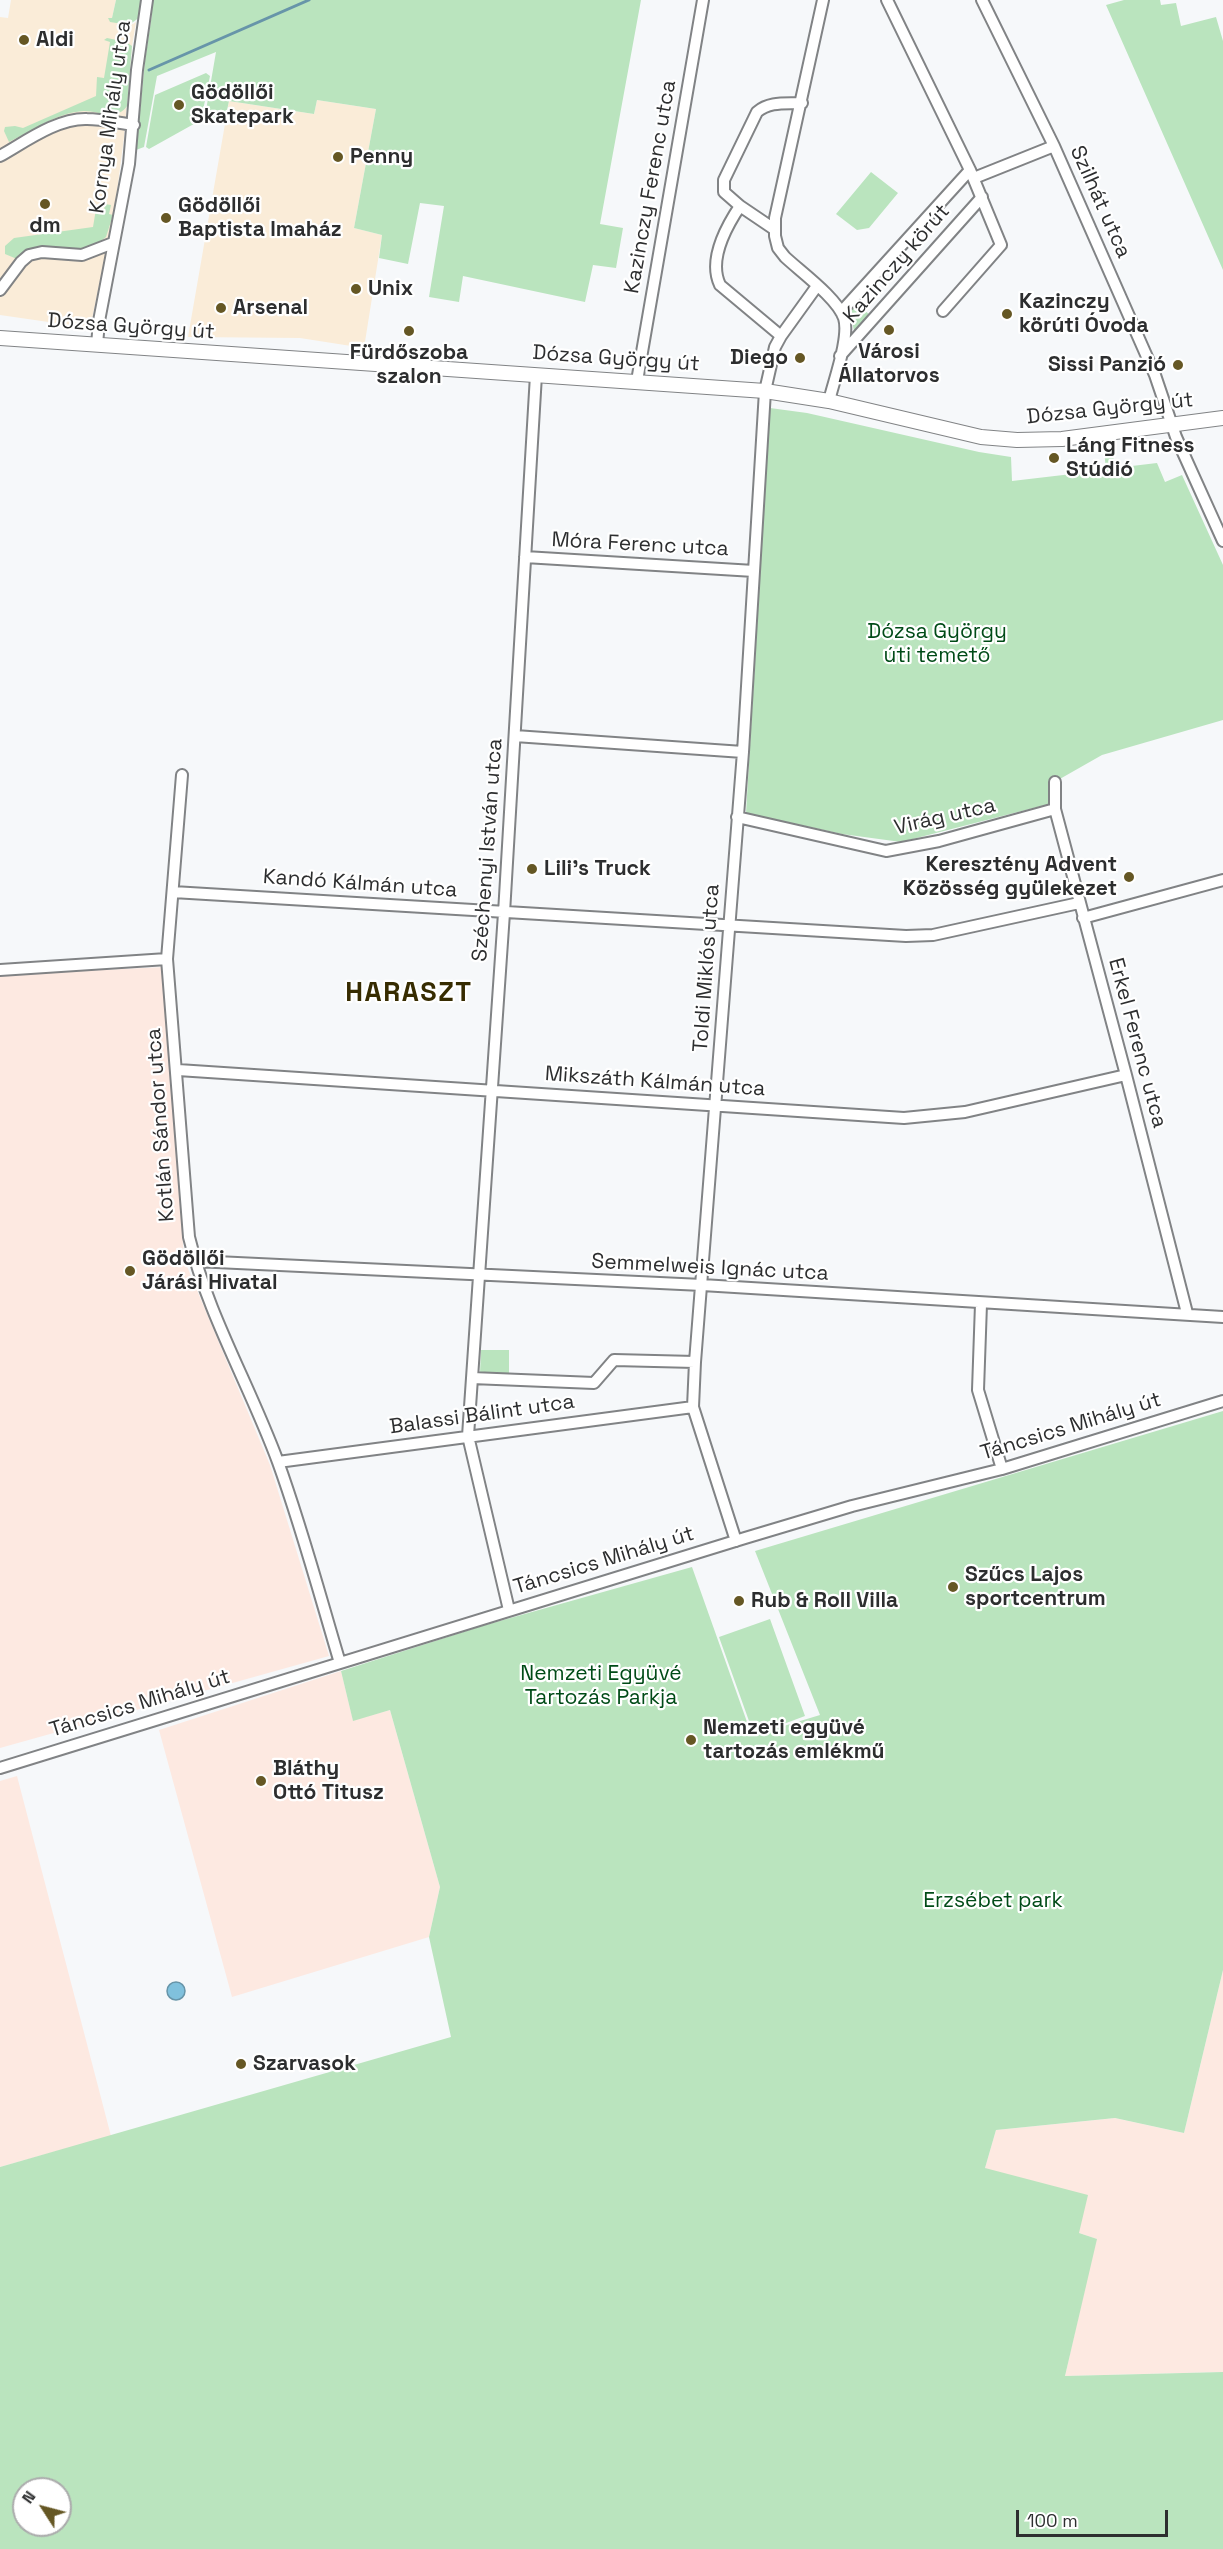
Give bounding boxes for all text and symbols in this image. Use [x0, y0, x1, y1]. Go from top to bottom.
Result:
street label: Kornya Mihály utca [85, 19, 137, 215]
place label: Aldi [36, 27, 74, 53]
marker: Aldi [17, 33, 31, 47]
street label: Kazinczy Ferenc utca [620, 78, 682, 296]
place label: Gödöllői Skatepark [191, 80, 294, 130]
marker: Gödöllői Skatepark [172, 98, 186, 112]
street label: Szilhát utca [1064, 142, 1136, 262]
place label: Penny [350, 144, 413, 170]
marker: Penny [331, 150, 345, 164]
place label: Gödöllői Baptista Imaház [178, 193, 342, 243]
marker: dm [38, 197, 52, 211]
street label: Kazinczy körút [838, 199, 956, 329]
marker: Gödöllői Baptista Imaház [159, 211, 173, 225]
place label: dm [29, 213, 61, 239]
place label: Unix [368, 276, 413, 302]
marker: Unix [349, 282, 363, 296]
place label: Kazinczy körúti Óvoda [1019, 289, 1149, 339]
place label: Arsenal [233, 295, 308, 321]
marker: Arsenal [214, 301, 228, 315]
marker: Kazinczy körúti Óvoda [1000, 307, 1014, 321]
street label: Dózsa György út [47, 309, 215, 345]
marker: Városi Állatorvos [882, 323, 896, 337]
marker: Fürdőszoba szalon [402, 324, 416, 338]
place label: Városi Állatorvos [838, 339, 940, 389]
place label: Fürdőszoba szalon [350, 340, 468, 390]
street label: Dózsa György út [532, 341, 700, 377]
place label: Diego [730, 345, 788, 371]
marker: Diego [793, 351, 807, 365]
place label: Sissi Panzió [1048, 352, 1166, 378]
marker: Sissi Panzió [1171, 358, 1185, 372]
street label: Dózsa György út [1025, 388, 1195, 430]
place label: Láng Fitness Stúdió [1066, 433, 1195, 483]
marker: Láng Fitness Stúdió [1047, 451, 1061, 465]
street label: Móra Ferenc utca [551, 528, 729, 562]
park label: Dózsa György úti temető [867, 619, 1007, 669]
street label: Széchenyi István utca [468, 738, 508, 962]
street label: Virág utca [892, 793, 998, 841]
place label: Keresztény Advent Közösség gyülekezet [903, 852, 1117, 902]
place label: Lili's Truck [544, 856, 651, 882]
marker: Lili's Truck [525, 862, 539, 876]
street label: Kandó Kálmán utca [262, 865, 458, 903]
marker: Keresztény Advent Közösség gyülekezet [1122, 870, 1136, 884]
street label: Toldi Miklós utca [689, 883, 725, 1053]
street label: Erkel Ferenc utca [1102, 955, 1172, 1131]
district label: HARASZT [345, 978, 473, 1010]
street label: Kotlán Sándor utca [142, 1027, 180, 1223]
street label: Mikszáth Kálmán utca [544, 1062, 766, 1102]
place label: Gödöllői Járási Hivatal [142, 1246, 278, 1296]
street label: Semmelweis Ignác utca [591, 1249, 829, 1287]
marker: Gödöllői Járási Hivatal [123, 1264, 137, 1278]
street label: Táncsics Mihály út [978, 1388, 1164, 1466]
street label: Balassi Bálint utca [388, 1390, 576, 1440]
street label: Táncsics Mihály út [511, 1522, 697, 1600]
place label: Szűcs Lajos sportcentrum [965, 1562, 1106, 1612]
marker: Szűcs Lajos sportcentrum [946, 1580, 960, 1594]
place label: Rub & Roll Villa [751, 1588, 898, 1614]
marker: Rub & Roll Villa [732, 1594, 746, 1608]
park label: Nemzeti Együvé Tartozás Parkja [520, 1661, 682, 1711]
street label: Táncsics Mihály út [47, 1665, 233, 1743]
place label: Nemzeti együvé tartozás emlékmű [703, 1715, 884, 1765]
marker: Nemzeti együvé tartozás emlékmű [684, 1733, 698, 1747]
place label: Bláthy Ottó Titusz [273, 1756, 384, 1806]
marker: Bláthy Ottó Titusz [254, 1774, 268, 1788]
park label: Erzsébet park [923, 1888, 1063, 1914]
place label: Szarvasok [253, 2051, 356, 2077]
marker: Szarvasok [234, 2057, 248, 2071]
north arrow [12, 2477, 72, 2537]
text: N [17, 2487, 40, 2508]
scale bar [1019, 2498, 1170, 2536]
text: 100 m [1027, 2509, 1078, 2532]

